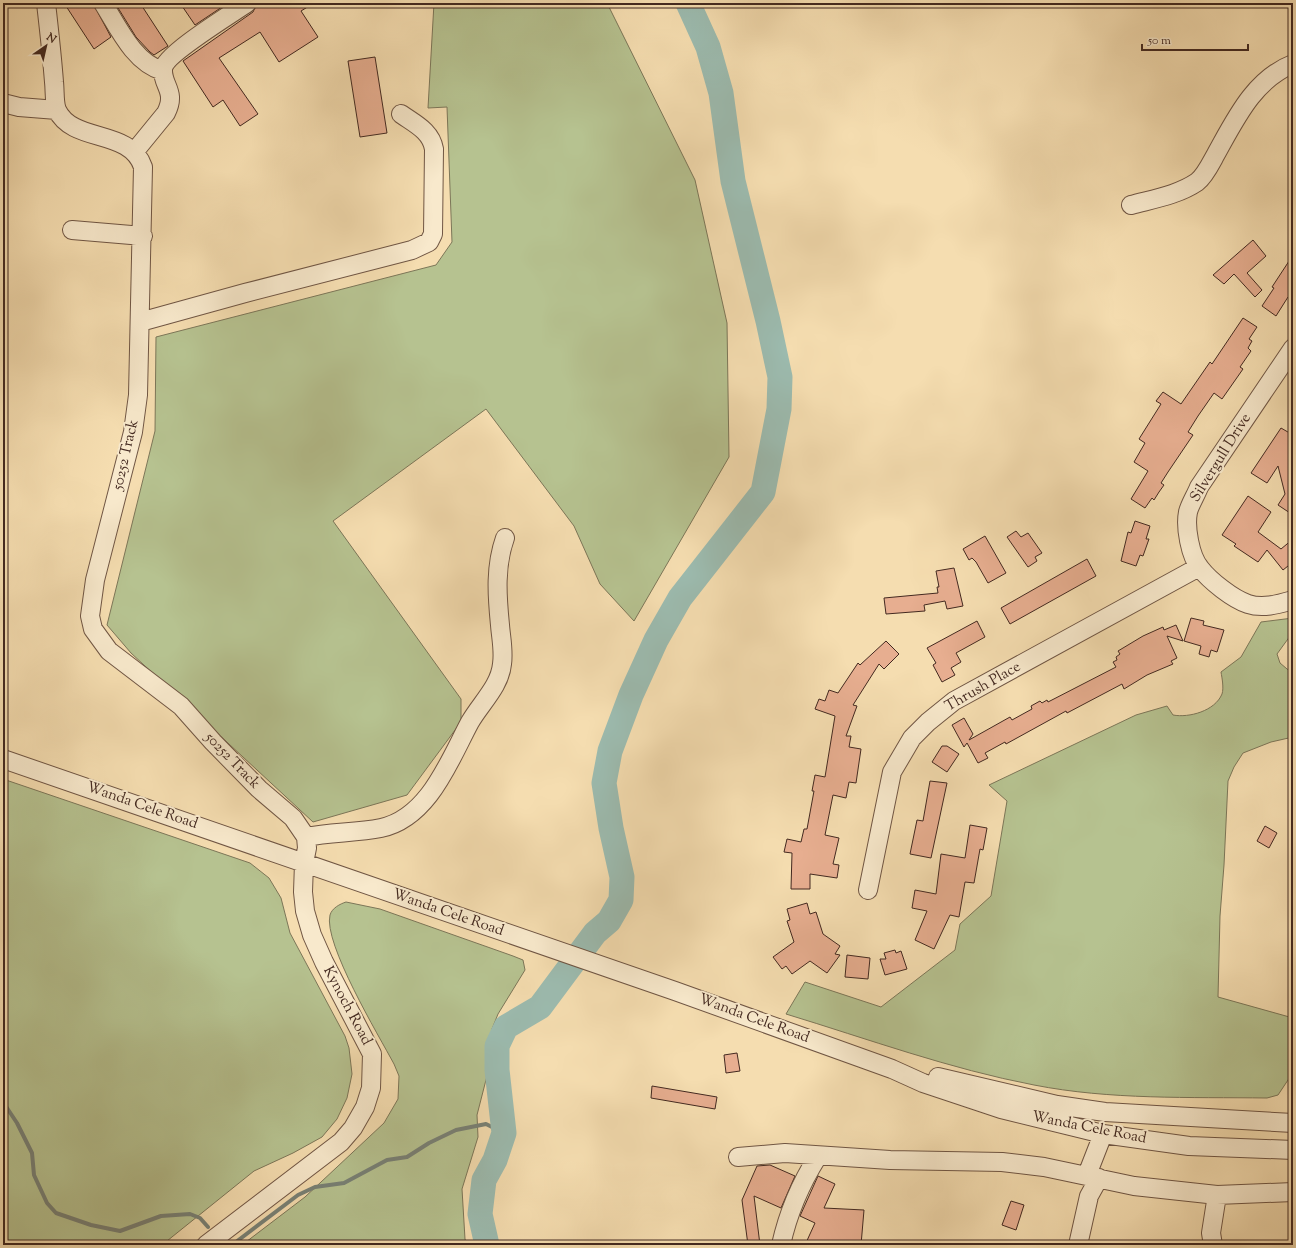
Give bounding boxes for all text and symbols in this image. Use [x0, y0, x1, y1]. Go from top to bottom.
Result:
north arrow [26, 26, 66, 66]
scale bar [1142, 26, 1248, 52]
text: N [42, 29, 59, 48]
text: 50 m [1147, 32, 1171, 50]
street label: Silvergull Drive [1185, 410, 1257, 506]
street label: 50252 Track [107, 418, 144, 493]
street label: Thrush Place [941, 657, 1025, 717]
street label: 50252 Track [199, 727, 264, 794]
street label: Wanda Cele Road [83, 777, 201, 835]
street label: Wanda Cele Road [389, 884, 507, 942]
street label: Kynoch Road [317, 963, 377, 1050]
street label: Wanda Cele Road [696, 989, 813, 1049]
street label: Wanda Cele Road [1030, 1107, 1149, 1150]

